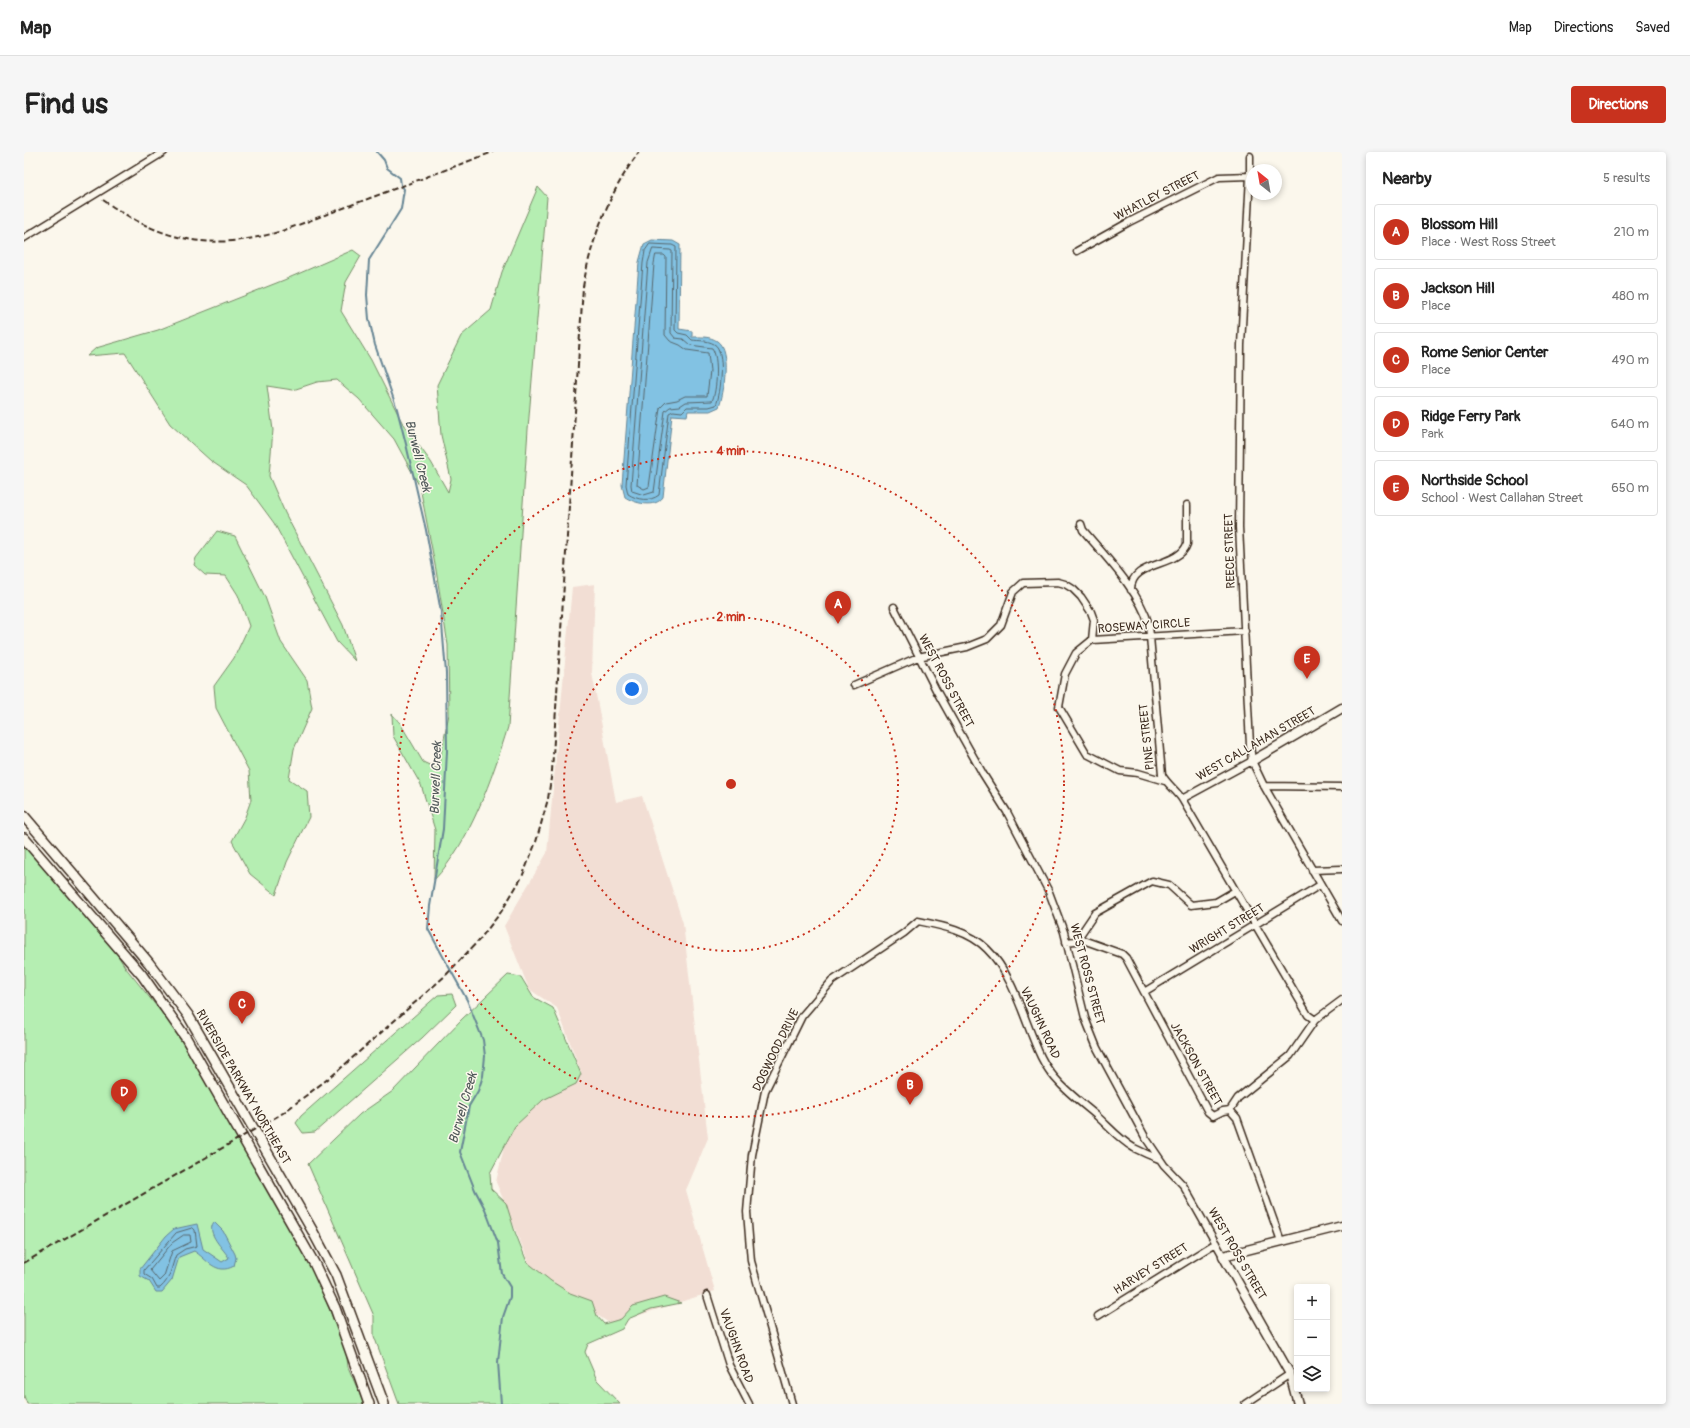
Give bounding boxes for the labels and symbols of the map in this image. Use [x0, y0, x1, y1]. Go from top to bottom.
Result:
north arrow [1246, 164, 1282, 200]
street label: WHATLEY STREET [1112, 168, 1202, 224]
water label: Burwell Creek [401, 418, 435, 495]
text: 4 min [715, 444, 746, 459]
street label: REECE STREET [1221, 513, 1239, 589]
pin: A [825, 591, 851, 624]
text: 2 min [717, 610, 746, 625]
street label: ROSEWAY CIRCLE [1097, 615, 1191, 637]
street label: WEST ROSS STREET [915, 632, 977, 731]
pin: E [1294, 646, 1320, 679]
your location [622, 679, 642, 699]
street label: PINE STREET [1136, 703, 1158, 771]
street label: WEST CALLAHAN STREET [1194, 704, 1319, 784]
water label: Burwell Creek [427, 739, 445, 815]
centre of rings [724, 777, 738, 791]
street label: WRIGHT STREET [1187, 901, 1268, 957]
street label: WEST ROSS STREET [1066, 922, 1108, 1026]
street label: VAUGHN ROAD [1017, 985, 1063, 1062]
pin: C [229, 991, 255, 1024]
street label: DOGWOOD DRIVE [750, 1006, 802, 1094]
street label: RIVERSIDE PARKWAY NORTHEAST [192, 1007, 294, 1167]
street label: JACKSON STREET [1167, 1020, 1225, 1109]
water label: Burwell Creek [445, 1069, 481, 1145]
pin: B [897, 1072, 923, 1105]
pin: D [111, 1079, 137, 1112]
street label: WEST ROSS STREET [1205, 1205, 1270, 1303]
street label: HARVEY STREET [1111, 1240, 1191, 1298]
street label: VAUGHN ROAD [716, 1307, 757, 1386]

